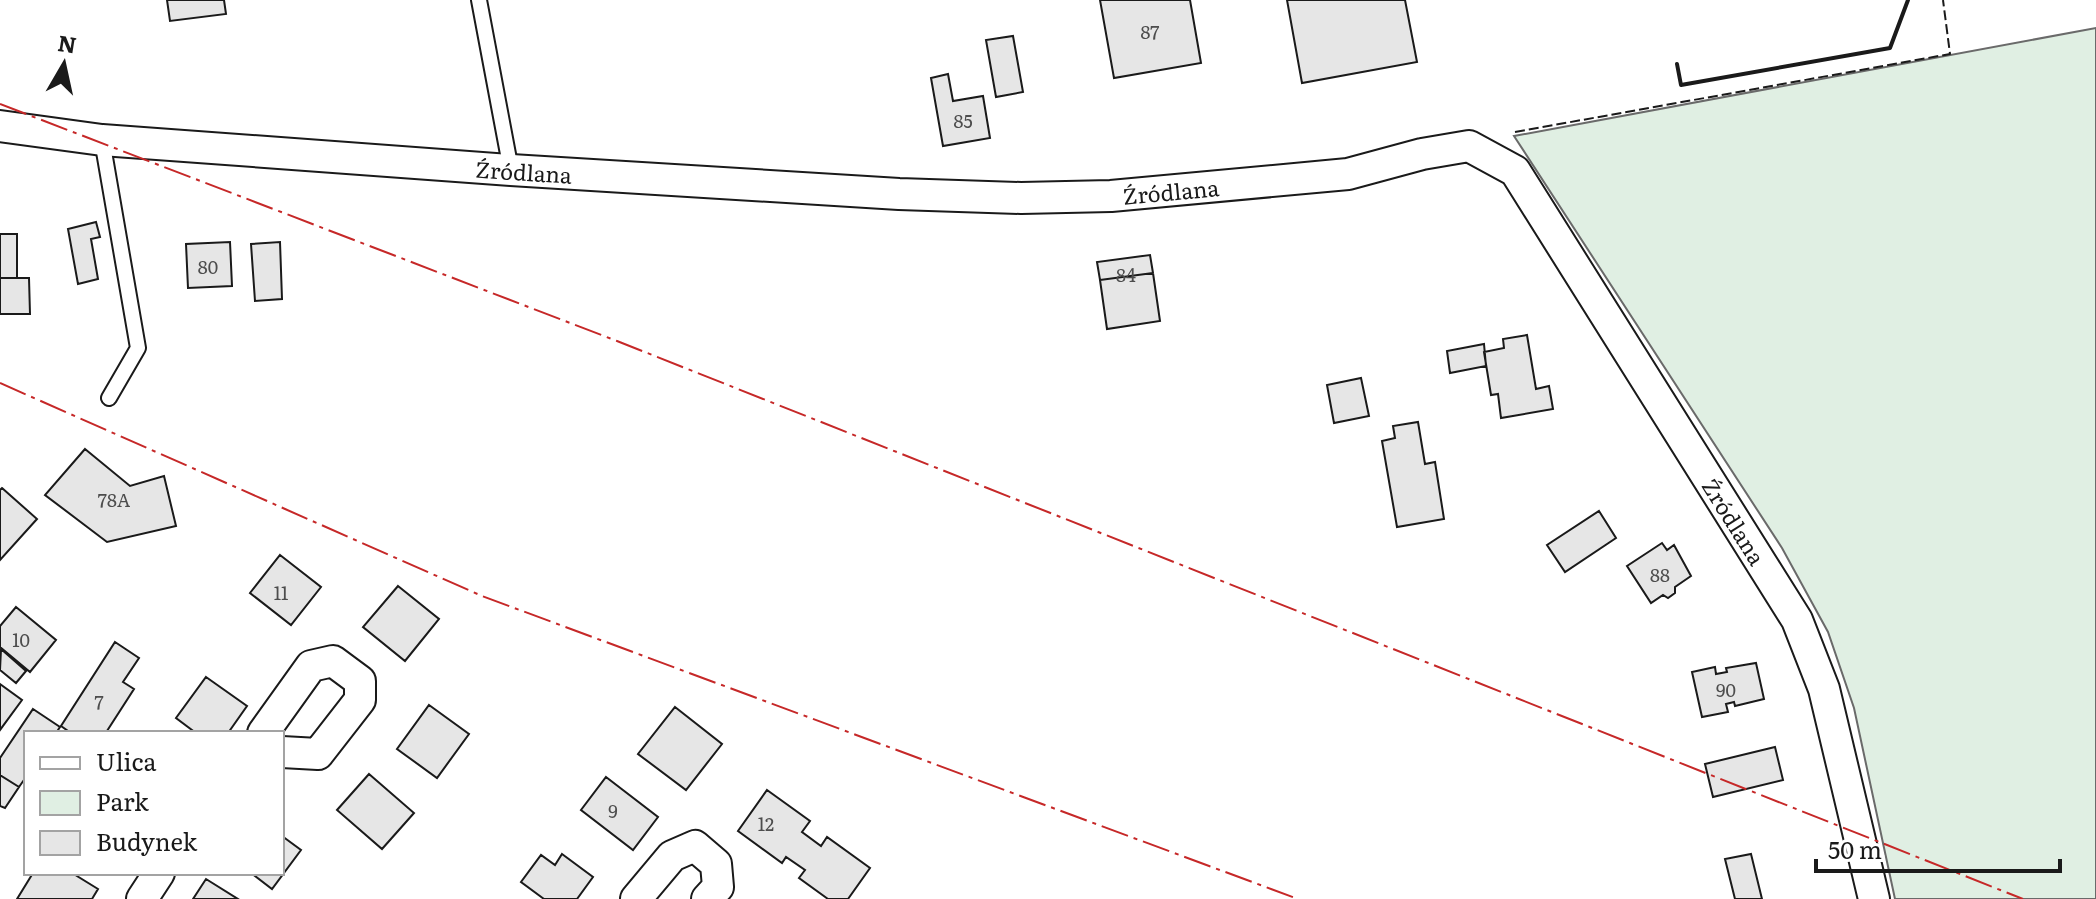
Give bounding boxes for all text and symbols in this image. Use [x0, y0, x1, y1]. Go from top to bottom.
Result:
house number: 87 [1141, 18, 1159, 45]
north arrow [24, 24, 104, 104]
text: N [56, 25, 79, 61]
house number: 85 [953, 107, 973, 134]
street label: Źródlana [475, 151, 573, 190]
street label: Źródlana [1121, 170, 1221, 211]
house number: 80 [198, 253, 218, 280]
house number: 84 [1116, 261, 1136, 288]
street label: Źródlana [1695, 471, 1775, 571]
house number: 78A [98, 486, 130, 513]
house number: 88 [1650, 561, 1670, 588]
house number: 11 [274, 579, 288, 606]
house number: 10 [12, 626, 30, 653]
house number: 90 [1716, 676, 1736, 703]
house number: 7 [94, 688, 104, 715]
legend [24, 731, 284, 875]
text: Ulica [96, 743, 156, 778]
text: Park [96, 783, 149, 818]
house number: 9 [608, 797, 618, 824]
house number: 12 [758, 810, 774, 837]
text: Budynek [96, 823, 198, 858]
scale bar [1816, 823, 2060, 873]
text: 50 m [1828, 831, 1882, 866]

